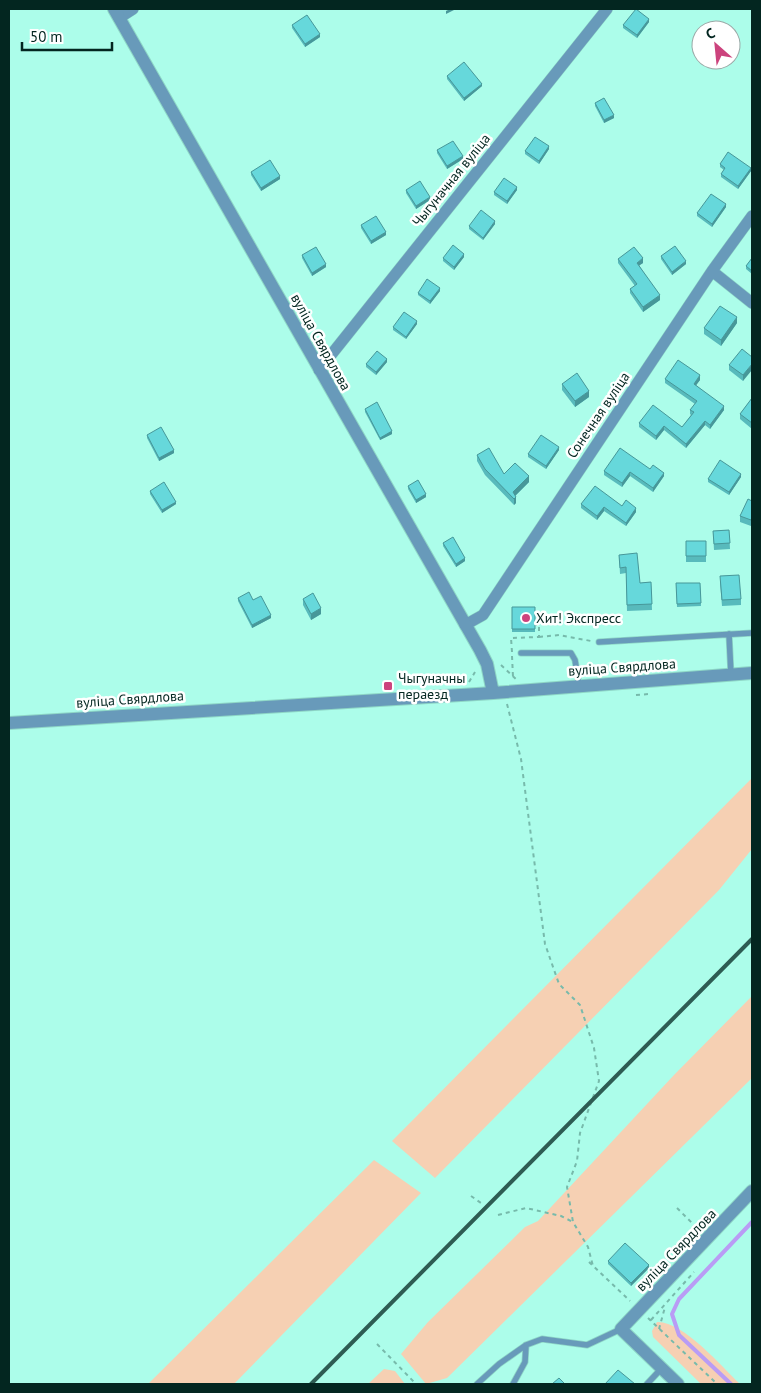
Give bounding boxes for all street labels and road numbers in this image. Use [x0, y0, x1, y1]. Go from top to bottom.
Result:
street label: Чыгуначная вуліца [408, 130, 494, 230]
street label: вуліца Свярдлова [287, 290, 355, 394]
street label: Сонечная вуліца [563, 368, 633, 462]
street label: вуліца Свярдлова [567, 654, 677, 680]
street label: вуліца Свярдлова [75, 686, 185, 712]
street label: вуліца Свярдлова [632, 1205, 720, 1295]

